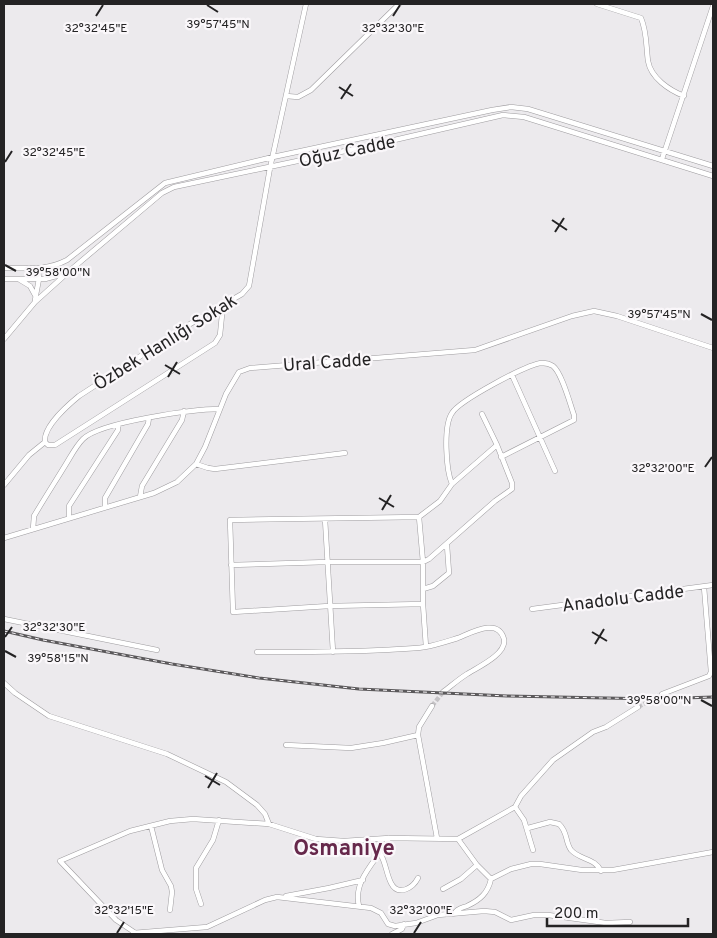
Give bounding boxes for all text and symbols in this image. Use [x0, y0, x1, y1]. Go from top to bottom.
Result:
text: 39°57'45"N [186, 17, 250, 33]
text: 32°32'45"E [64, 21, 128, 37]
text: 32°32'30"E [362, 21, 424, 37]
street label: Oğuz Cadde [297, 131, 398, 174]
text: 32°32'45"E [22, 145, 86, 161]
text: 39°58'00"N [25, 265, 91, 281]
street label: Özbek Hanlığı Sokak [89, 288, 242, 397]
text: 39°57'45"N [627, 307, 691, 323]
street label: Ural Cadde [282, 349, 372, 378]
text: 32°32'00"E [631, 461, 695, 477]
street label: Anadolu Cadde [561, 581, 685, 618]
text: 32°32'30"E [23, 620, 85, 636]
text: 39°58'15"N [27, 651, 89, 667]
text: 39°58'00"N [626, 693, 692, 709]
district label: Osmaniye [293, 836, 395, 863]
scale bar [547, 896, 688, 928]
text: 32°32'15"E [94, 903, 154, 919]
text: 32°32'00"E [389, 903, 453, 919]
text: 200 m [554, 905, 599, 924]

